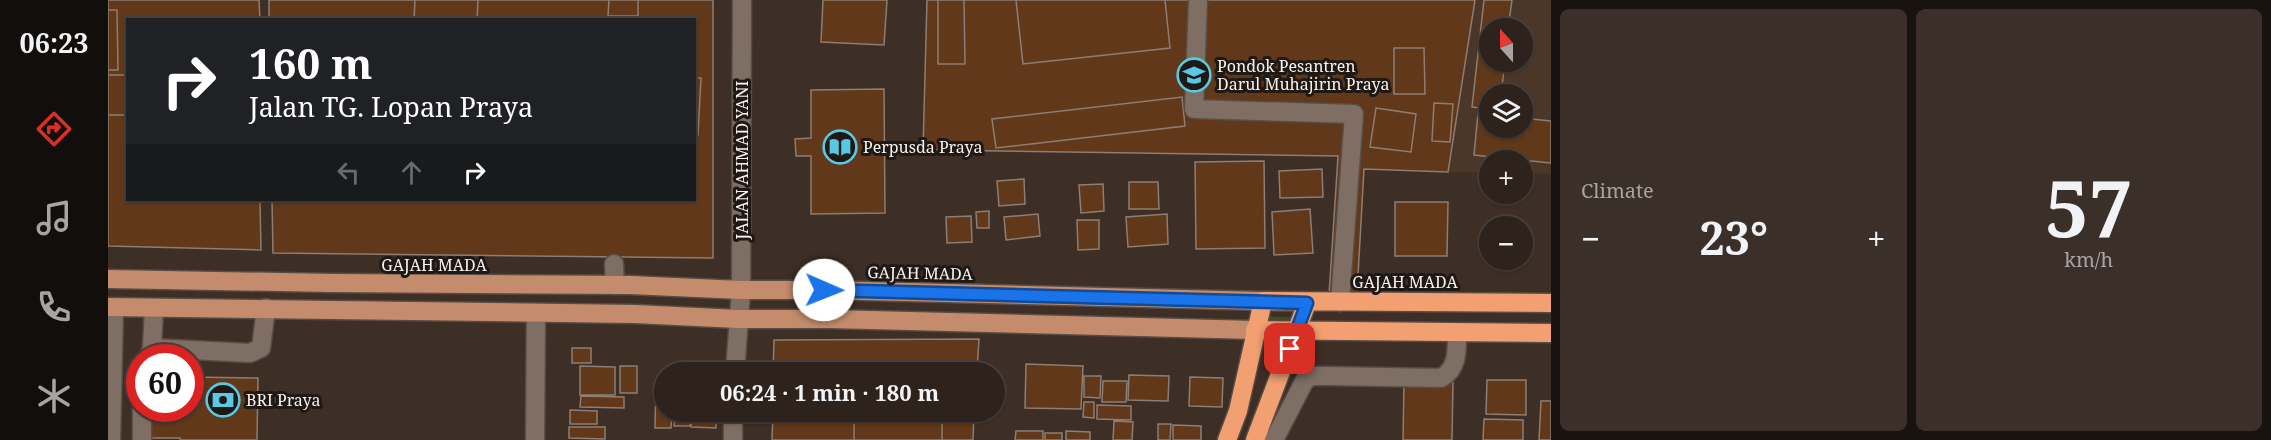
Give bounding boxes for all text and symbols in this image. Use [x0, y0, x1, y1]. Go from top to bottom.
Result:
north arrow [1479, 18, 1533, 72]
map controls [1479, 18, 1533, 270]
text: 06:23 [19, 24, 89, 61]
text: 160 m [249, 34, 373, 91]
icon: right [150, 42, 228, 120]
place label: Pondok Pesantren Darul Muhajirin Praya [1217, 55, 1389, 95]
school or university icon: Pondok Pesantren Darul Muhajirin Praya [1176, 57, 1212, 93]
street label: JALAN AHMAD YANI [731, 80, 753, 240]
button: layers [1479, 84, 1533, 138]
text: Jalan TG. Lopan Praya [249, 88, 533, 125]
icon: directions [33, 108, 75, 150]
library icon: Perpusda Praya [822, 129, 858, 165]
place label: Perpusda Praya [863, 136, 983, 158]
button: + [1479, 150, 1533, 204]
text: 57 [2045, 154, 2133, 260]
icon: left [332, 156, 365, 189]
icon: ahead [395, 156, 428, 189]
icon: right [458, 156, 491, 189]
text: Climate [1581, 177, 1654, 204]
icon: music [33, 197, 75, 239]
text: 23° [1699, 207, 1768, 268]
button: − [1479, 216, 1533, 270]
text: − [1581, 216, 1600, 261]
text: + [1867, 216, 1885, 261]
text: km/h [2064, 246, 2113, 273]
street label: GAJAH MADA [381, 254, 487, 276]
position arrow [792, 258, 856, 322]
street label: GAJAH MADA [867, 261, 974, 285]
street label: GAJAH MADA [1352, 271, 1458, 293]
icon: phone [33, 286, 75, 328]
pin [1264, 323, 1315, 374]
icon: arrive [1273, 332, 1306, 365]
speed limit sign: 60 [126, 344, 204, 422]
icon: climate [33, 375, 75, 417]
text: 06:24 · 1 min · 180 m [720, 377, 939, 407]
bank icon: BRI Praya [205, 382, 241, 418]
place label: BRI Praya [246, 389, 321, 411]

